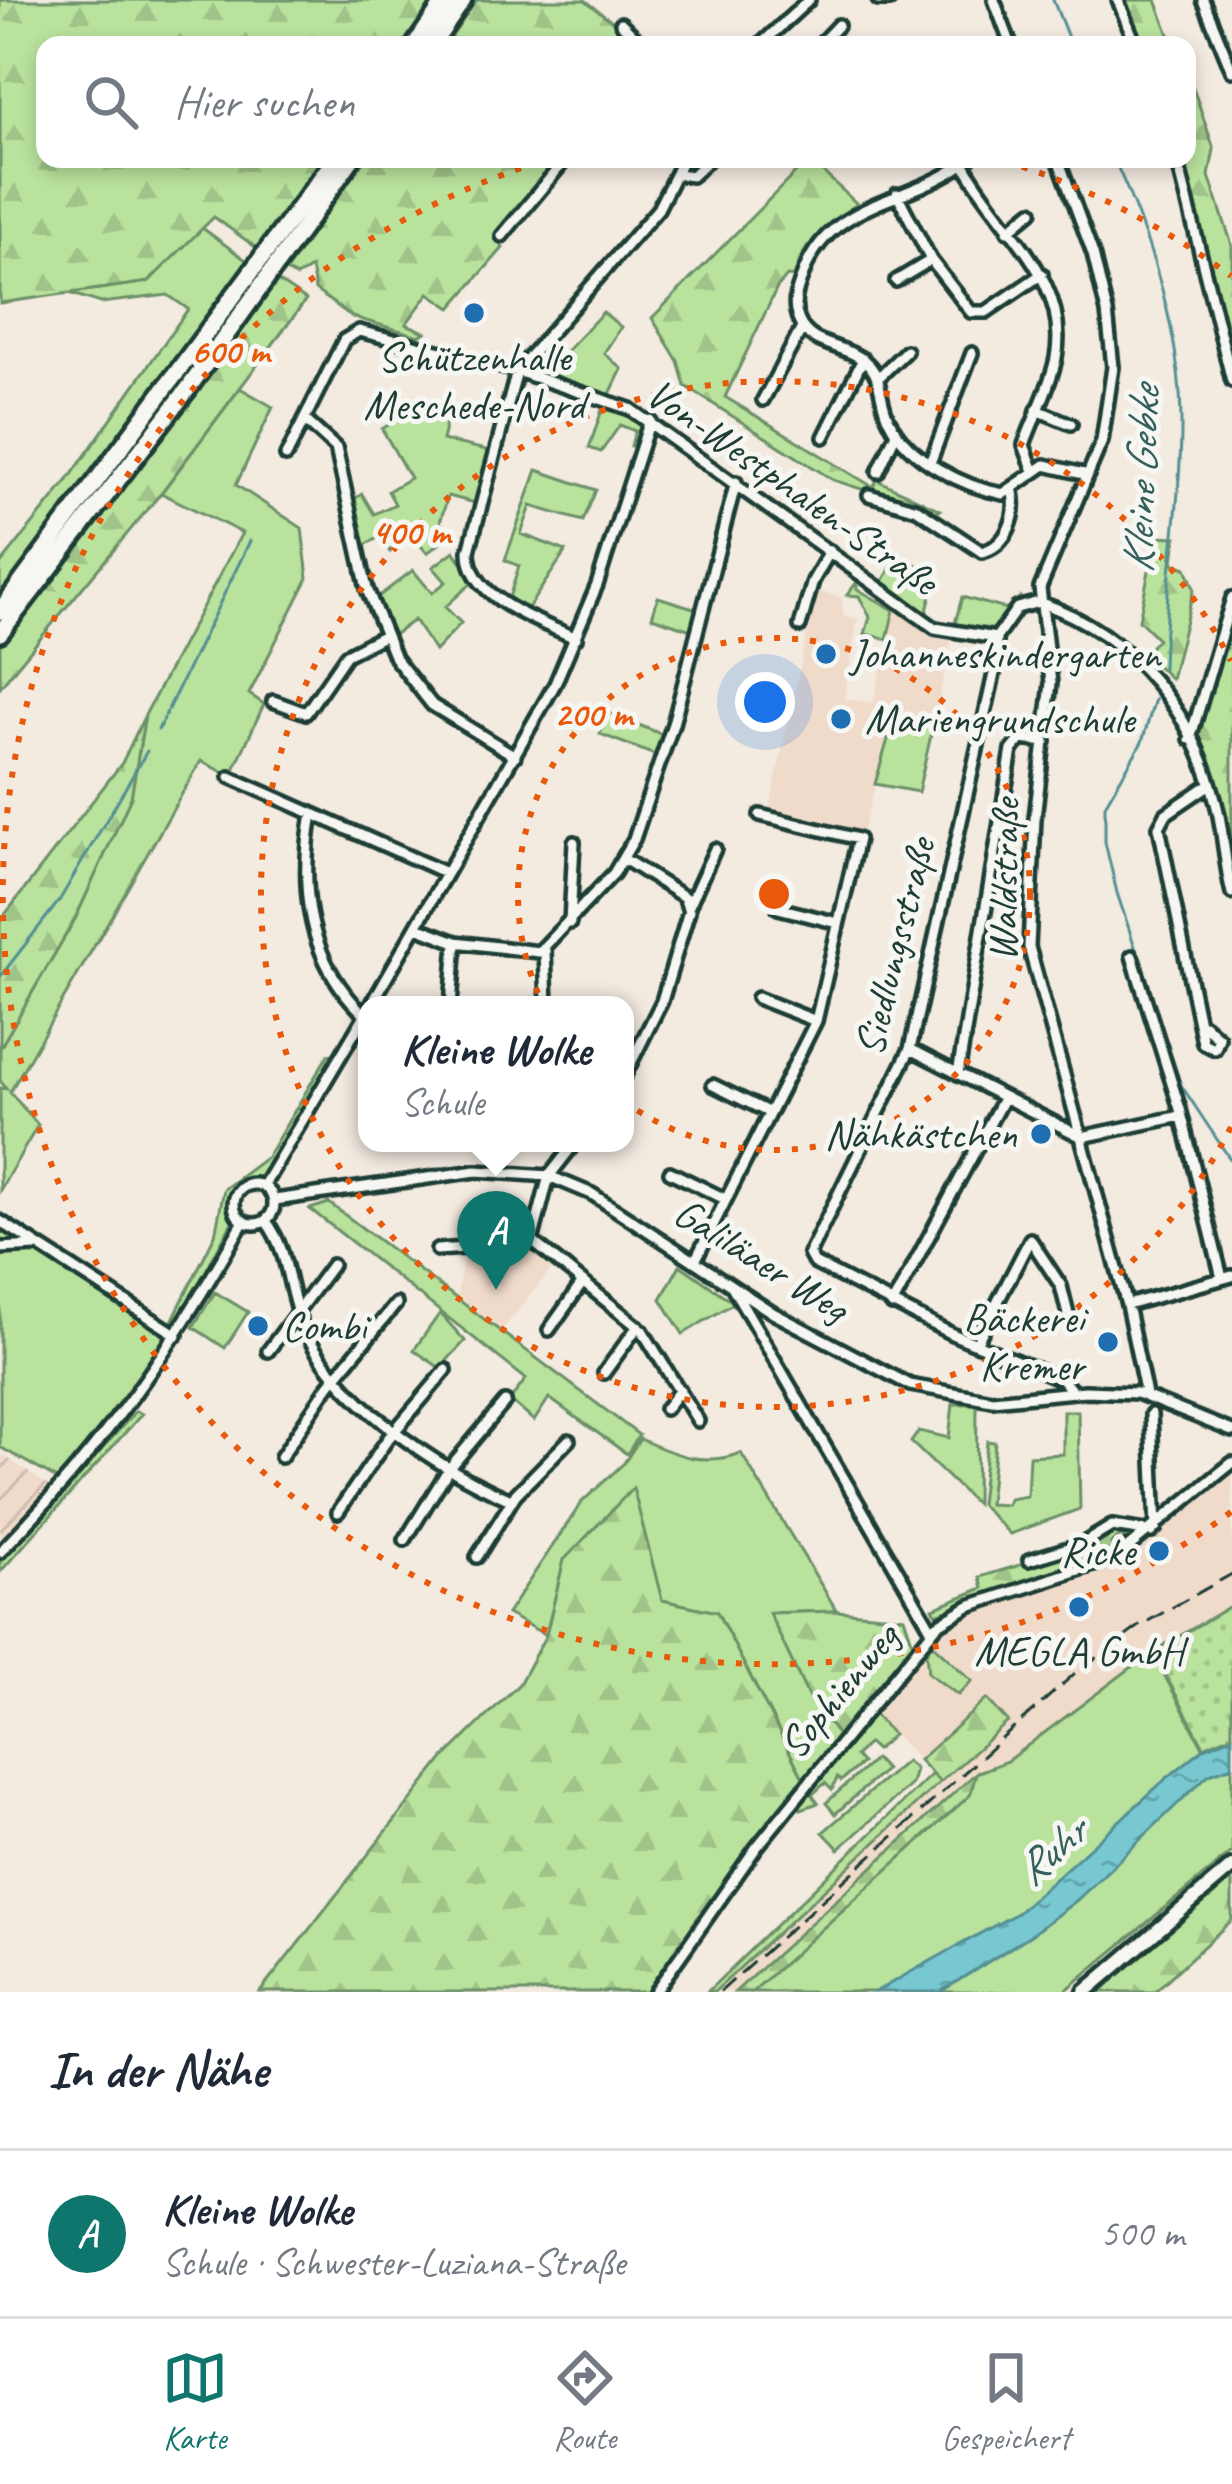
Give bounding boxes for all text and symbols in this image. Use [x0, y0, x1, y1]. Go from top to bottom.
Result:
search box [36, 36, 1196, 168]
icon: search [78, 69, 144, 135]
text: Hier suchen [174, 74, 354, 131]
marker: Schützenhalle Meschede-Nord [461, 300, 487, 326]
text: 600 m [191, 328, 273, 374]
place label: Schützenhalle Meschede-Nord [363, 331, 591, 432]
street label: Von-Westphalen-Straße [636, 367, 951, 609]
water label: Kleine Gebke [1109, 379, 1173, 574]
text: 400 m [372, 509, 453, 555]
place label: Johanneskindergarten [848, 628, 1163, 681]
marker: Johanneskindergarten [813, 641, 839, 667]
your location [735, 672, 795, 732]
text: 200 m [554, 691, 635, 737]
place label: Mariengrundschule [865, 693, 1137, 746]
marker: Mariengrundschule [828, 706, 854, 732]
street label: Waldstraße [976, 795, 1032, 962]
street label: Siedlungsstraße [842, 830, 948, 1061]
centre of rings [753, 873, 795, 915]
popup [358, 996, 634, 1152]
text: Kleine Wolke [401, 1021, 591, 1078]
text: Schule [401, 1078, 484, 1127]
place label: Nähkästchen [824, 1108, 1018, 1161]
marker: Nähkästchen [1028, 1121, 1054, 1147]
street label: Galiläaer Weg [664, 1186, 860, 1336]
pin: A [457, 1191, 535, 1290]
place label: Bäckerei Kremer [963, 1292, 1089, 1393]
place label: Combi [282, 1300, 371, 1353]
marker: Combi [245, 1313, 271, 1339]
marker: Bäckerei Kremer [1095, 1329, 1121, 1355]
place label: Ricke [1061, 1525, 1137, 1578]
marker: Ricke [1146, 1538, 1172, 1564]
marker: MEGLA GmbH [1066, 1594, 1092, 1620]
street label: Sophienweg [767, 1610, 913, 1769]
place label: MEGLA GmbH [975, 1625, 1190, 1678]
water label: Ruhr [1003, 1800, 1104, 1898]
text: In der Nähe [48, 2038, 267, 2102]
text: Kleine Wolke [162, 2181, 352, 2238]
text: A [77, 2209, 97, 2258]
text: 500 m [1100, 2209, 1184, 2258]
text: Schule · Schwester-Luziana-Straße [162, 2238, 625, 2287]
tab: Karte [162, 2345, 228, 2459]
tab: Route [552, 2345, 618, 2459]
tab: Gespeichert [941, 2345, 1070, 2459]

